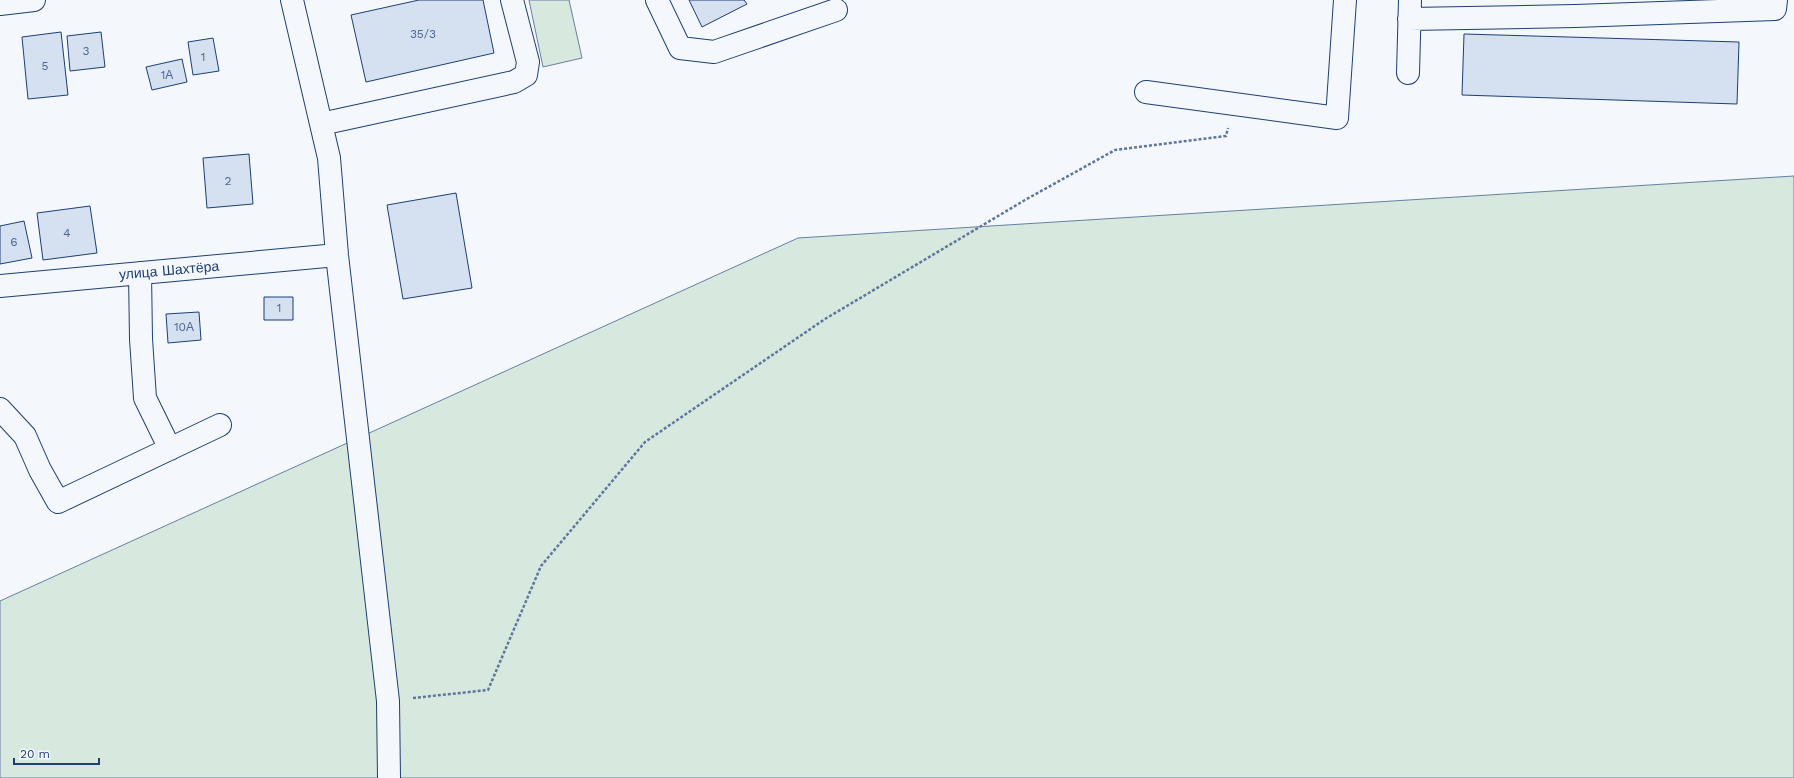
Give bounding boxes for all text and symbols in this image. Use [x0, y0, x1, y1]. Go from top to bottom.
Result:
house number: 35/3 [410, 27, 436, 41]
house number: 3 [83, 44, 90, 58]
house number: 1 [201, 50, 205, 64]
house number: 5 [42, 59, 49, 73]
house number: 1А [161, 68, 173, 82]
house number: 2 [225, 174, 232, 188]
house number: 4 [63, 226, 71, 240]
house number: 6 [10, 235, 18, 249]
street label: улица Шахтёра [118, 258, 220, 282]
house number: 1 [277, 301, 281, 315]
house number: 10А [174, 320, 194, 334]
scale bar [14, 740, 99, 766]
text: 20 m [20, 747, 50, 761]

